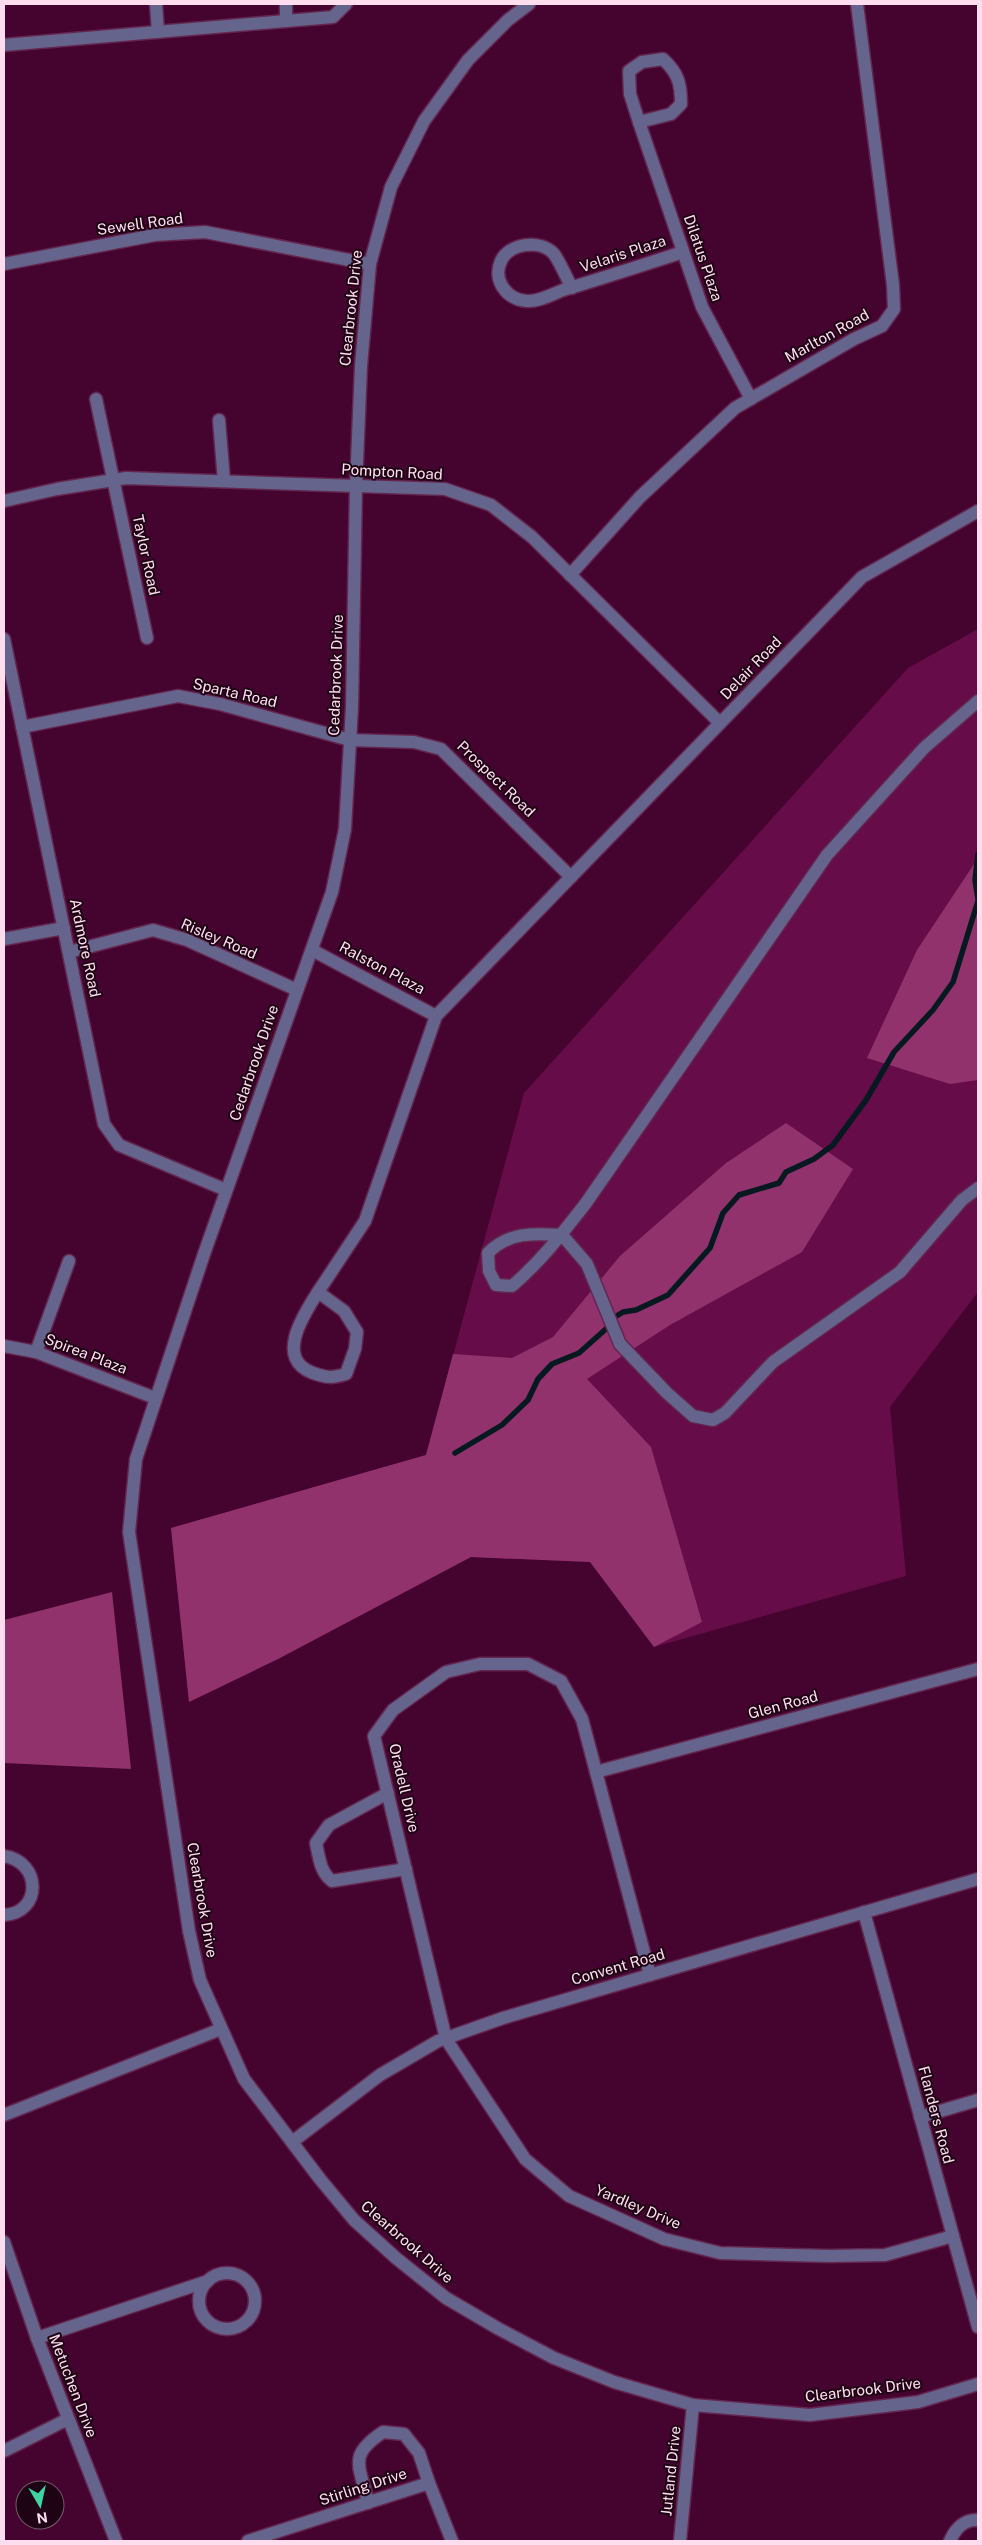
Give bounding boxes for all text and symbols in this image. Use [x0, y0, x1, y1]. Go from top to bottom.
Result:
street label: Sewell Road [96, 209, 184, 238]
street label: Dilatus Plaza [681, 212, 726, 303]
street label: Velaris Plaza [578, 232, 668, 275]
street label: Clearbrook Drive [336, 249, 365, 367]
street label: Marlton Road [782, 306, 872, 366]
street label: Pompton Road [341, 460, 443, 483]
street label: Taylor Road [130, 513, 163, 597]
street label: Cedarbrook Drive [325, 614, 346, 736]
street label: Delair Road [717, 633, 785, 703]
street label: Sparta Road [191, 675, 279, 710]
street label: Prospect Road [454, 737, 539, 820]
street label: Ardmore Road [67, 897, 104, 999]
street label: Risley Road [179, 915, 260, 962]
street label: Ralston Plaza [337, 938, 428, 997]
street label: Cedarbrook Drive [226, 1003, 281, 1123]
street label: Spirea Plaza [43, 1330, 130, 1377]
street label: Glen Road [746, 1687, 820, 1722]
street label: Oradell Drive [386, 1742, 423, 1834]
street label: Clearbrook Drive [184, 1841, 221, 1959]
street label: Convent Road [569, 1945, 667, 1988]
street label: Flanders Road [915, 2064, 958, 2166]
street label: Yardley Drive [593, 2181, 684, 2232]
street label: Clearbrook Drive [358, 2197, 457, 2286]
street label: Metuchen Drive [46, 2332, 101, 2440]
street label: Clearbrook Drive [804, 2374, 922, 2405]
street label: Jutland Drive [657, 2425, 684, 2517]
street label: Stirling Drive [317, 2464, 409, 2509]
north arrow [15, 2480, 65, 2530]
text: N [35, 2509, 49, 2527]

